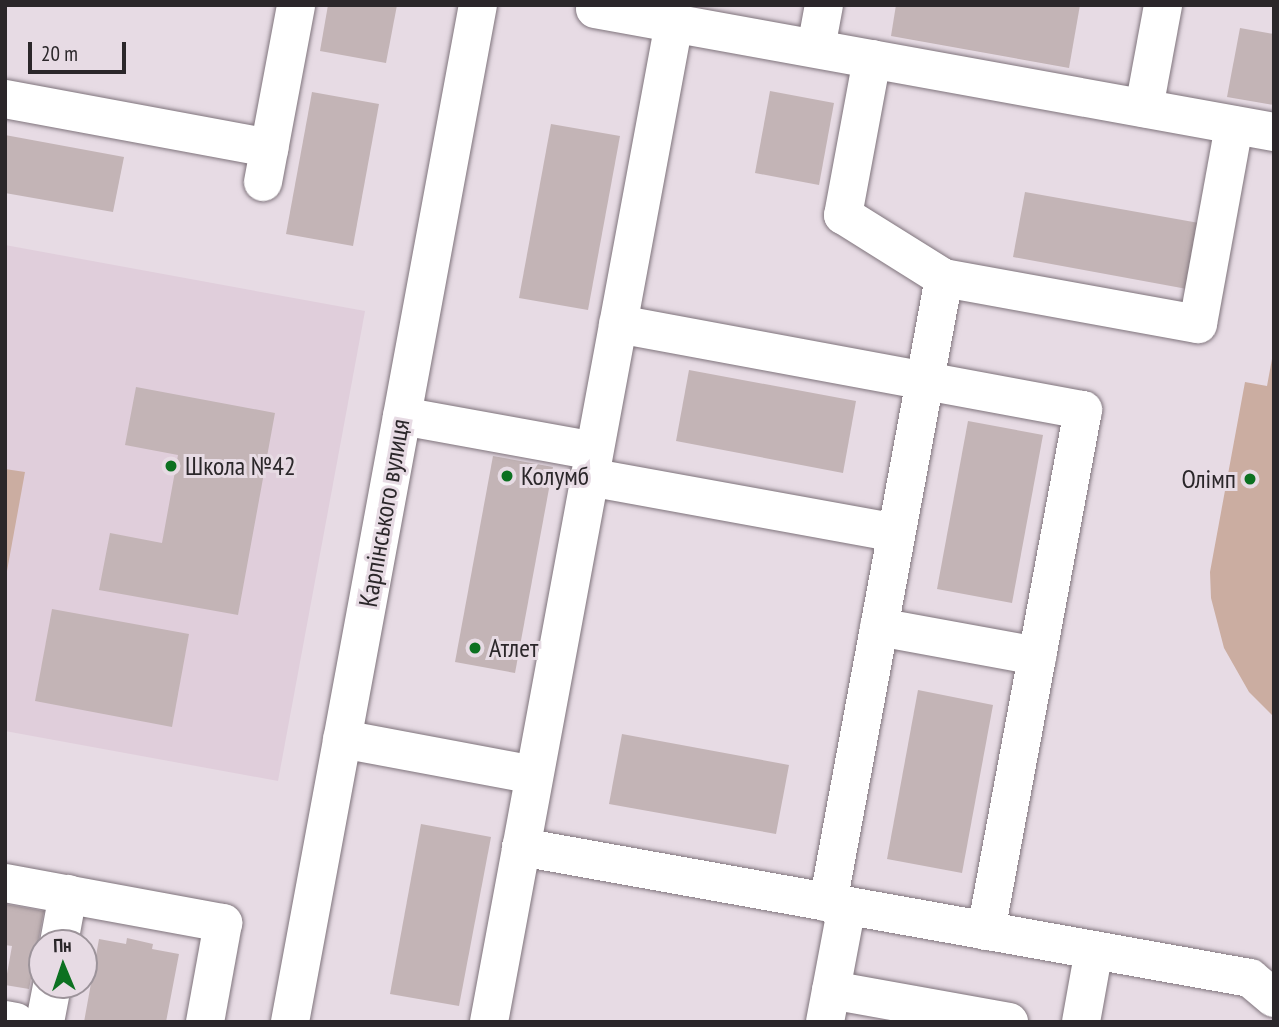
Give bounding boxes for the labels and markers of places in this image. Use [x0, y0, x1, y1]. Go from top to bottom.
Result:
place label: Школа №42 [185, 450, 296, 482]
marker: Школа №42 [163, 458, 179, 474]
place label: Колумб [521, 460, 589, 492]
place label: Олімп [1181, 463, 1236, 495]
marker: Колумб [499, 468, 515, 484]
marker: Олімп [1242, 471, 1258, 487]
place label: Атлет [489, 632, 538, 664]
marker: Атлет [467, 640, 483, 656]

